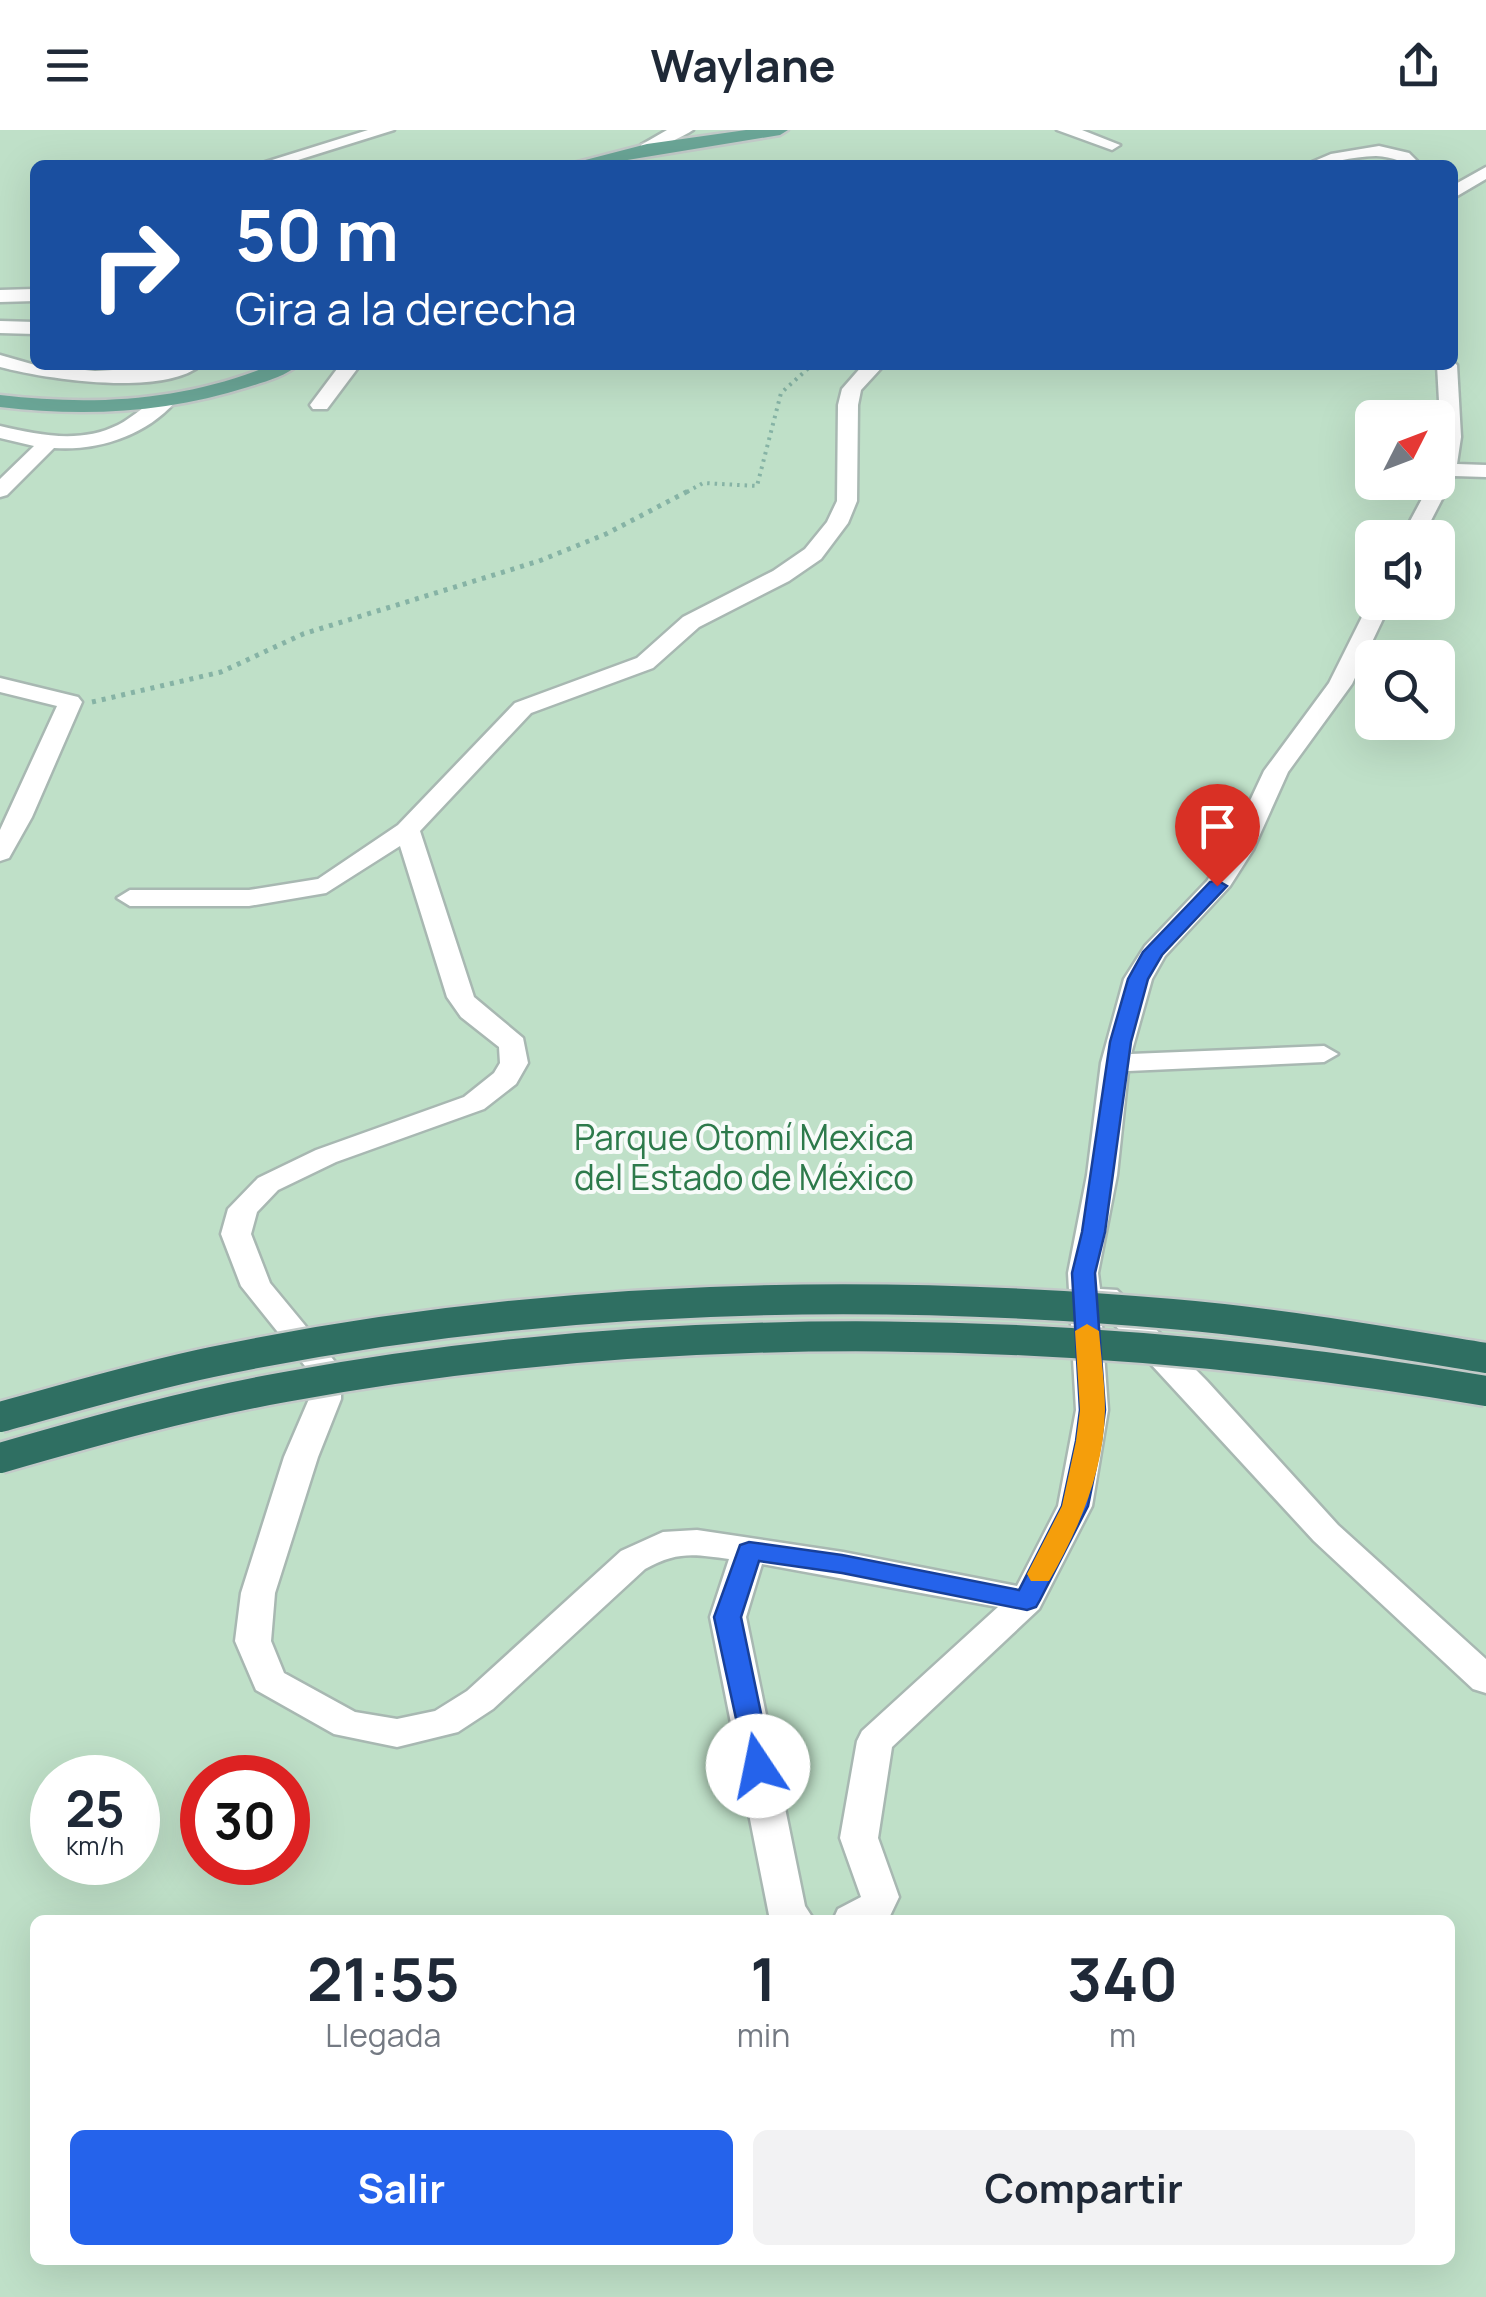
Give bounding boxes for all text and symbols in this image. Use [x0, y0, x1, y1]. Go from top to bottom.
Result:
text: Waylane [650, 34, 836, 96]
icon: menu [40, 38, 95, 93]
icon: share [1391, 38, 1446, 93]
text: 50 m [235, 186, 399, 282]
icon: right [70, 200, 200, 330]
text: Gira a la derecha [235, 277, 577, 339]
north arrow [1355, 400, 1455, 500]
map controls [1355, 400, 1455, 740]
button: sound [1355, 520, 1455, 620]
button: search [1355, 640, 1455, 740]
pin [1175, 784, 1260, 887]
icon: arrive [1190, 799, 1245, 854]
park label: Parque Otomí Mexica del Estado de México [574, 1113, 914, 1201]
position arrow [706, 1714, 810, 1818]
speed limit sign: 30 [180, 1755, 310, 1885]
text: 25 [65, 1774, 125, 1842]
text: km/h [66, 1828, 124, 1863]
text: 21:55 [307, 1937, 460, 2019]
text: 1 [750, 1937, 777, 2019]
text: 340 [1067, 1937, 1178, 2019]
text: Llegada [325, 2013, 441, 2057]
text: min [737, 2013, 790, 2057]
text: m [1109, 2013, 1136, 2057]
button: Salir [70, 2130, 733, 2245]
button: Compartir [753, 2130, 1415, 2245]

